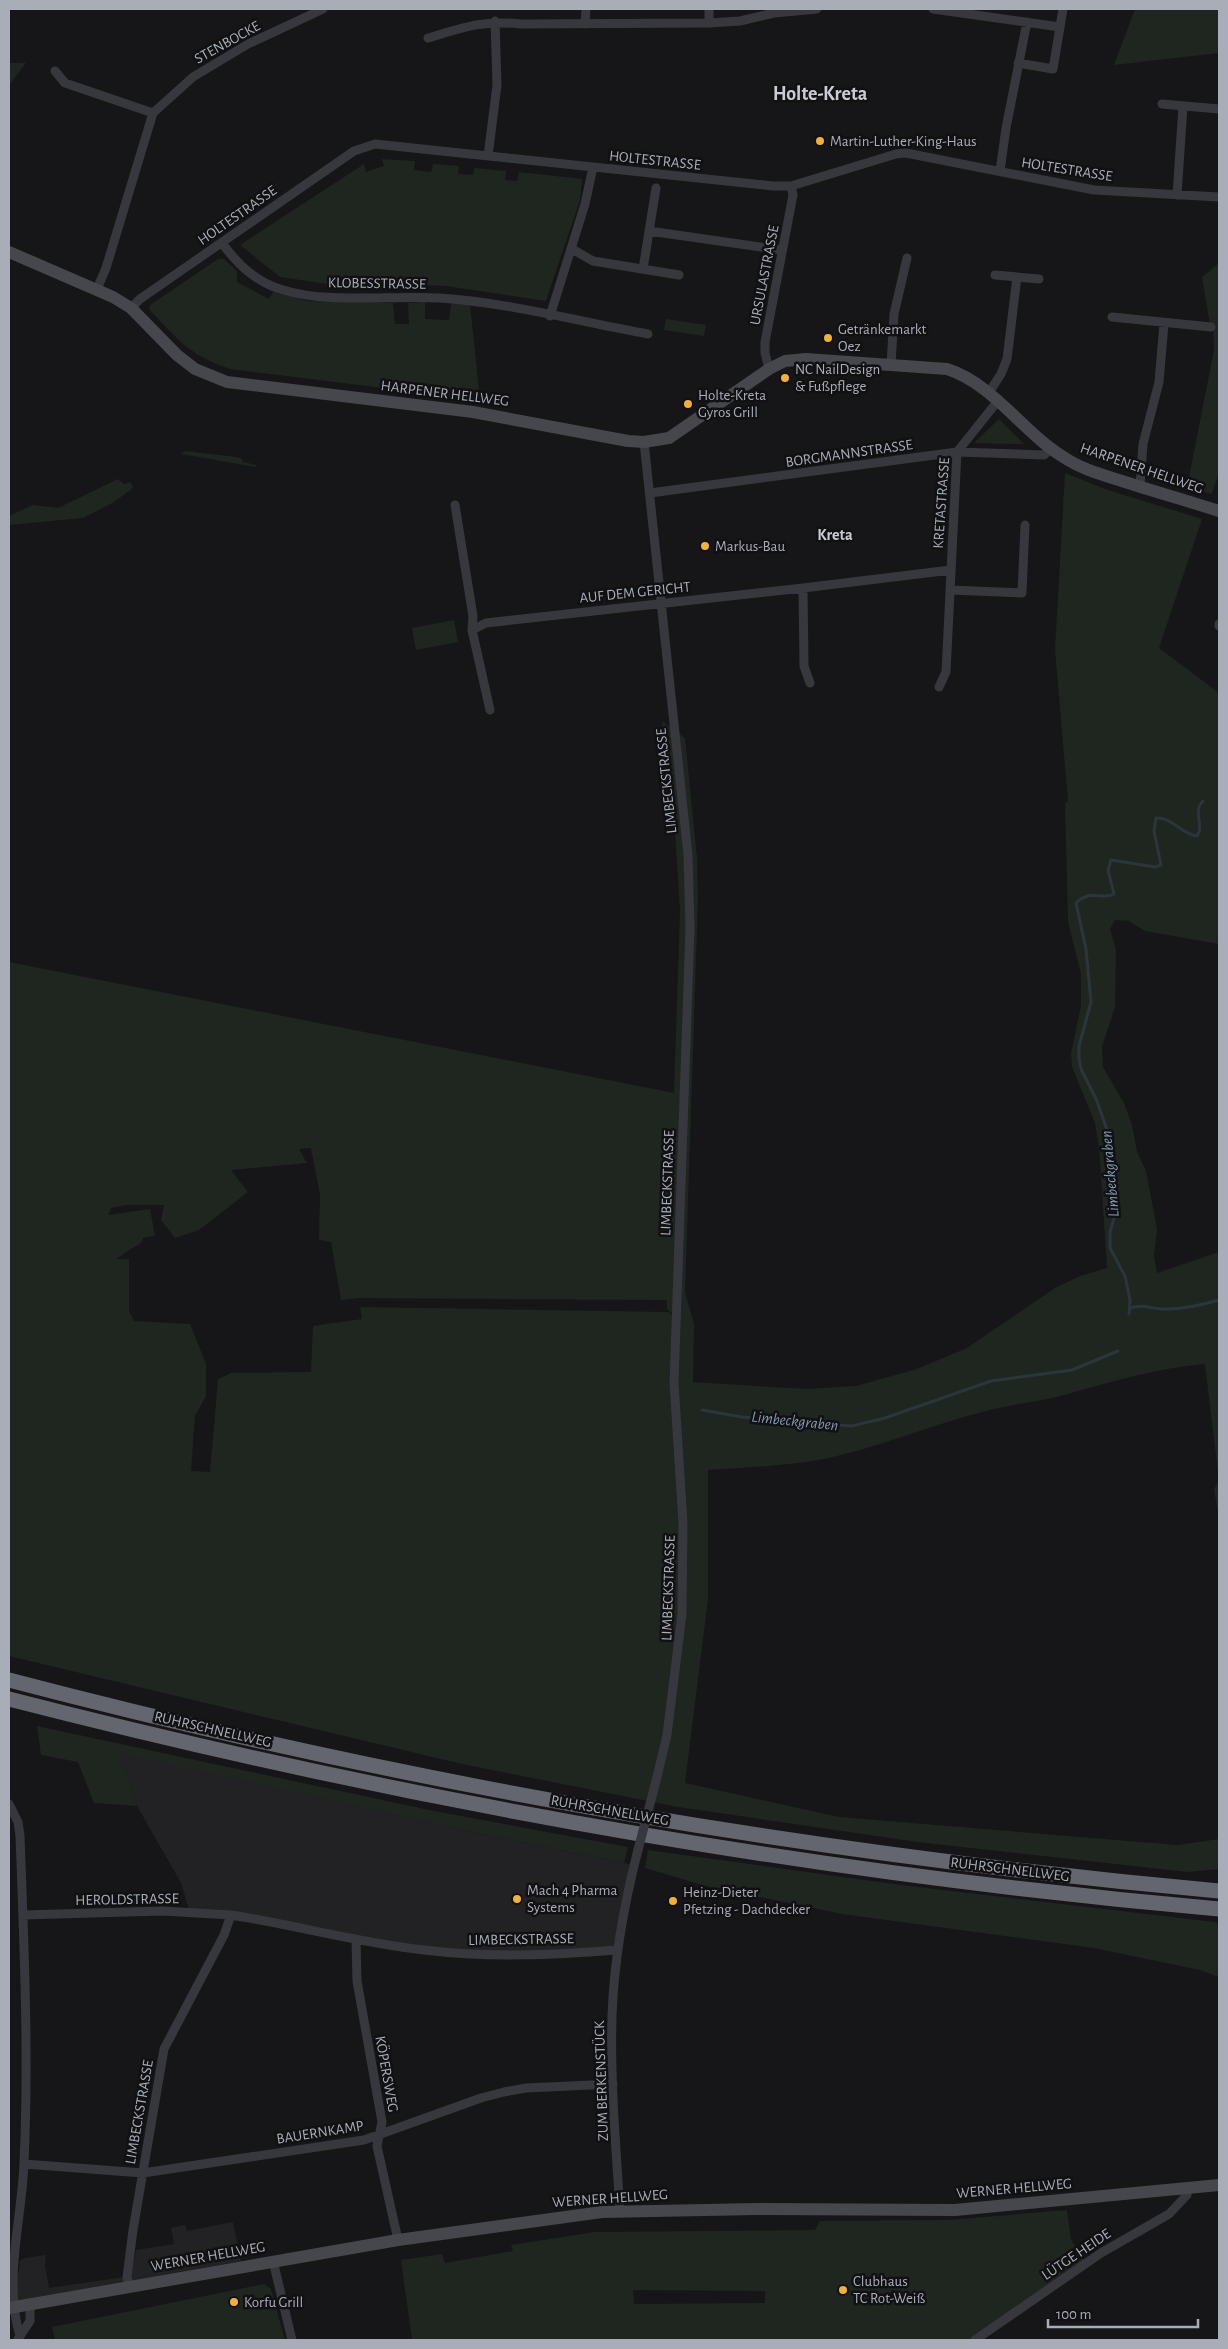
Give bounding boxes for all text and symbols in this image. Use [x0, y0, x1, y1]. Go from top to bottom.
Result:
street label: STENBOCKE [192, 18, 263, 67]
district label: Holte-Kreta [773, 84, 868, 104]
place label: Martin-Luther-King-Haus [830, 134, 977, 149]
marker: Martin-Luther-King-Haus [814, 135, 826, 147]
street label: HOLTESTRASSE [608, 148, 702, 173]
street label: HOLTESTRASSE [1020, 155, 1114, 184]
street label: HOLTESTRASSE [195, 183, 279, 248]
street label: URSULASTRASSE [747, 224, 782, 326]
street label: KLOBESSTRASSE [328, 275, 426, 292]
place label: Getränkemarkt Oez [838, 322, 927, 354]
marker: Getränkemarkt Oez [822, 332, 834, 344]
place label: NC NailDesign & Fußpflege [795, 362, 880, 394]
marker: NC NailDesign & Fußpflege [779, 372, 791, 384]
street label: HARPENER HELLWEG [380, 378, 510, 409]
place label: Holte-Kreta Gyros Grill [698, 388, 766, 420]
marker: Holte-Kreta Gyros Grill [682, 398, 694, 410]
street label: BORGMANNSTRASSE [784, 437, 914, 470]
street label: HARPENER HELLWEG [1078, 440, 1205, 497]
street label: KRETASTRASSE [931, 457, 952, 549]
district label: Kreta [817, 527, 853, 543]
place label: Markus-Bau [715, 539, 786, 554]
marker: Markus-Bau [699, 540, 711, 552]
street label: AUF DEM GERICHT [579, 579, 692, 606]
street label: LIMBECKSTRASSE [654, 728, 679, 834]
street label: LIMBECKSTRASSE [658, 1130, 677, 1236]
water label: Limbeckgraben [1098, 1130, 1122, 1218]
water label: Limbeckgraben [751, 1408, 839, 1434]
street label: LIMBECKSTRASSE [659, 1535, 678, 1641]
street label: RUHRSCHNELLWEG [153, 1709, 273, 1750]
street label: RUHRSCHNELLWEG [550, 1793, 670, 1828]
street label: RUHRSCHNELLWEG [950, 1855, 1070, 1884]
place label: Mach 4 Pharma Systems [527, 1883, 618, 1915]
place label: Heinz-Dieter Pfetzing - Dachdecker [683, 1885, 810, 1917]
street label: HEROLDSTRASSE [75, 1891, 179, 1908]
marker: Mach 4 Pharma Systems [511, 1893, 523, 1905]
marker: Heinz-Dieter Pfetzing - Dachdecker [667, 1895, 679, 1907]
street label: LIMBECKSTRASSE [468, 1931, 574, 1948]
street label: ZUM BERKENSTÜCK [590, 2020, 611, 2142]
street label: KÖPERSWEG [372, 2034, 403, 2113]
street label: LIMBECKSTRASSE [123, 2059, 156, 2165]
street label: BAUERNKAMP [275, 2118, 365, 2147]
street label: WERNER HELLWEG [956, 2176, 1072, 2201]
street label: WERNER HELLWEG [552, 2187, 668, 2210]
street label: LÜTGE HEIDE [1038, 2224, 1113, 2283]
street label: WERNER HELLWEG [150, 2239, 266, 2274]
place label: Clubhaus TC Rot-Weiß [853, 2274, 925, 2306]
marker: Clubhaus TC Rot-Weiß [837, 2284, 849, 2296]
place label: Korfu Grill [244, 2295, 303, 2310]
marker: Korfu Grill [228, 2296, 240, 2308]
scale bar [1048, 2296, 1198, 2328]
text: 100 m [1056, 2307, 1091, 2322]

